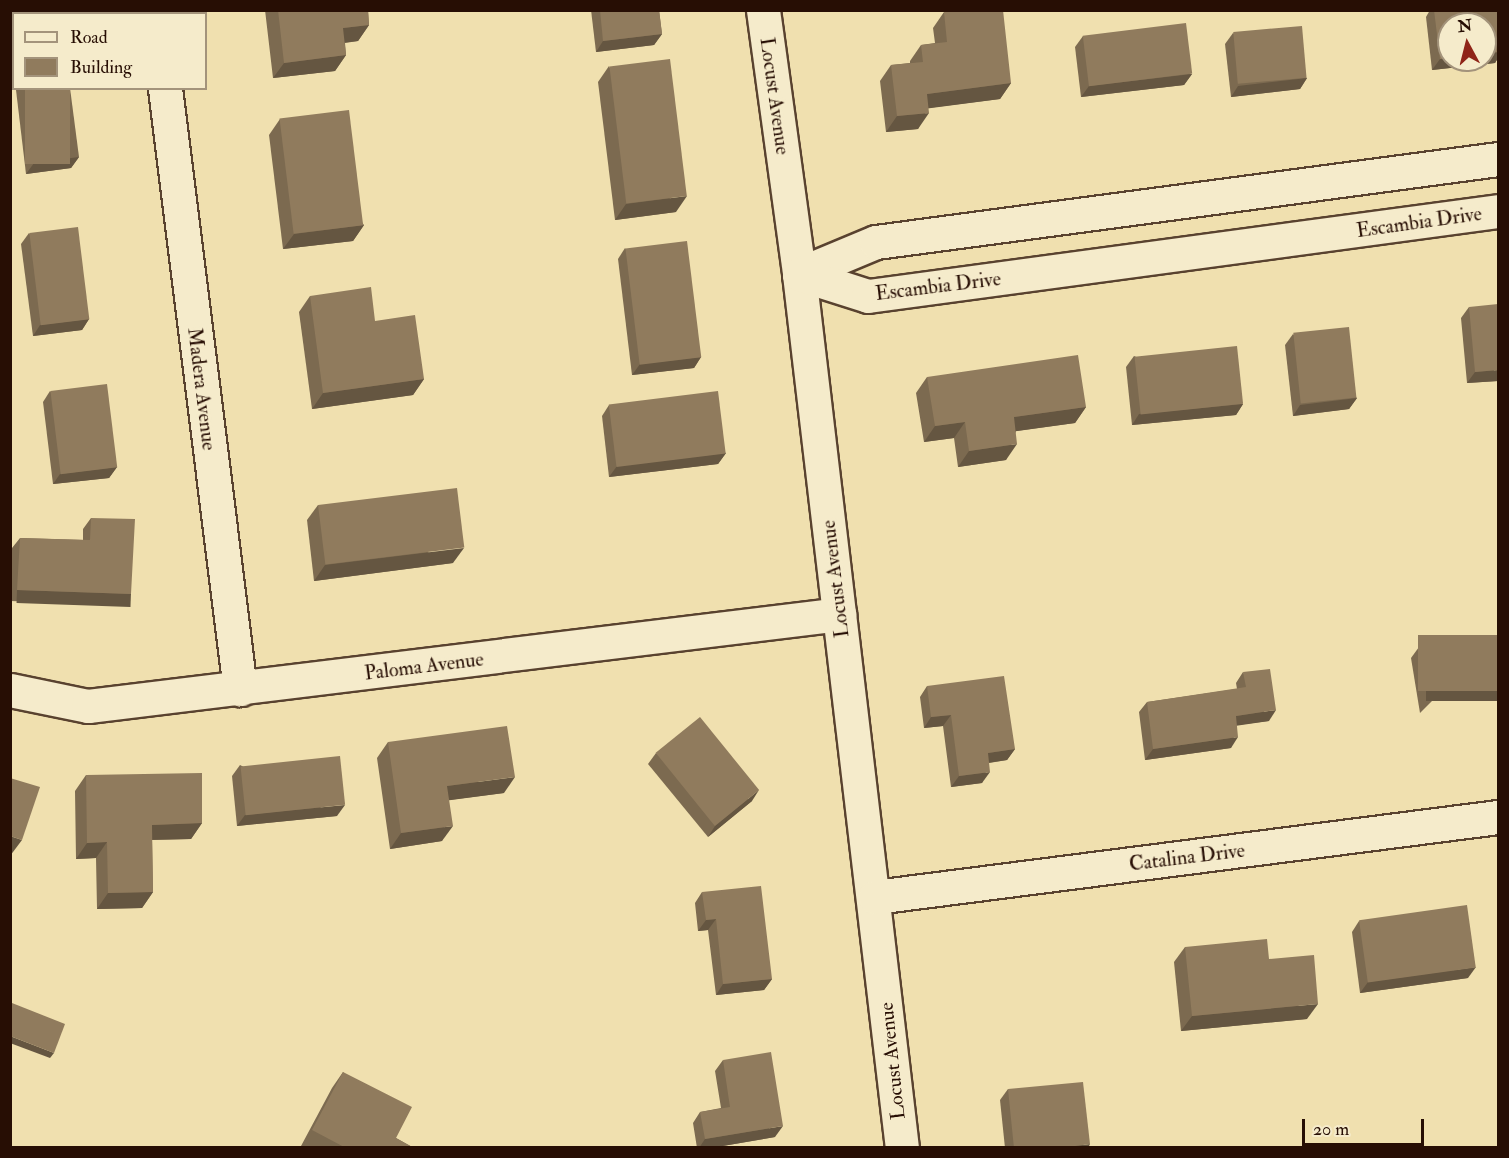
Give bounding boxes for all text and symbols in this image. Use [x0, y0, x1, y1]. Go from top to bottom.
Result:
legend [12, 12, 207, 90]
north arrow [1437, 12, 1497, 72]
text: N [1457, 15, 1473, 37]
text: Road [70, 26, 108, 49]
street label: Locust Avenue [755, 36, 795, 156]
text: Building [70, 56, 132, 79]
street label: Escambia Drive [1355, 201, 1483, 243]
street label: Escambia Drive [874, 266, 1002, 306]
street label: Madera Avenue [183, 326, 221, 452]
street label: Locust Avenue [816, 519, 854, 639]
street label: Paloma Avenue [363, 647, 485, 685]
street label: Catalina Drive [1128, 838, 1246, 876]
street label: Locust Avenue [874, 1001, 910, 1121]
scale bar [1305, 1107, 1426, 1145]
text: 20 m [1313, 1118, 1349, 1141]

